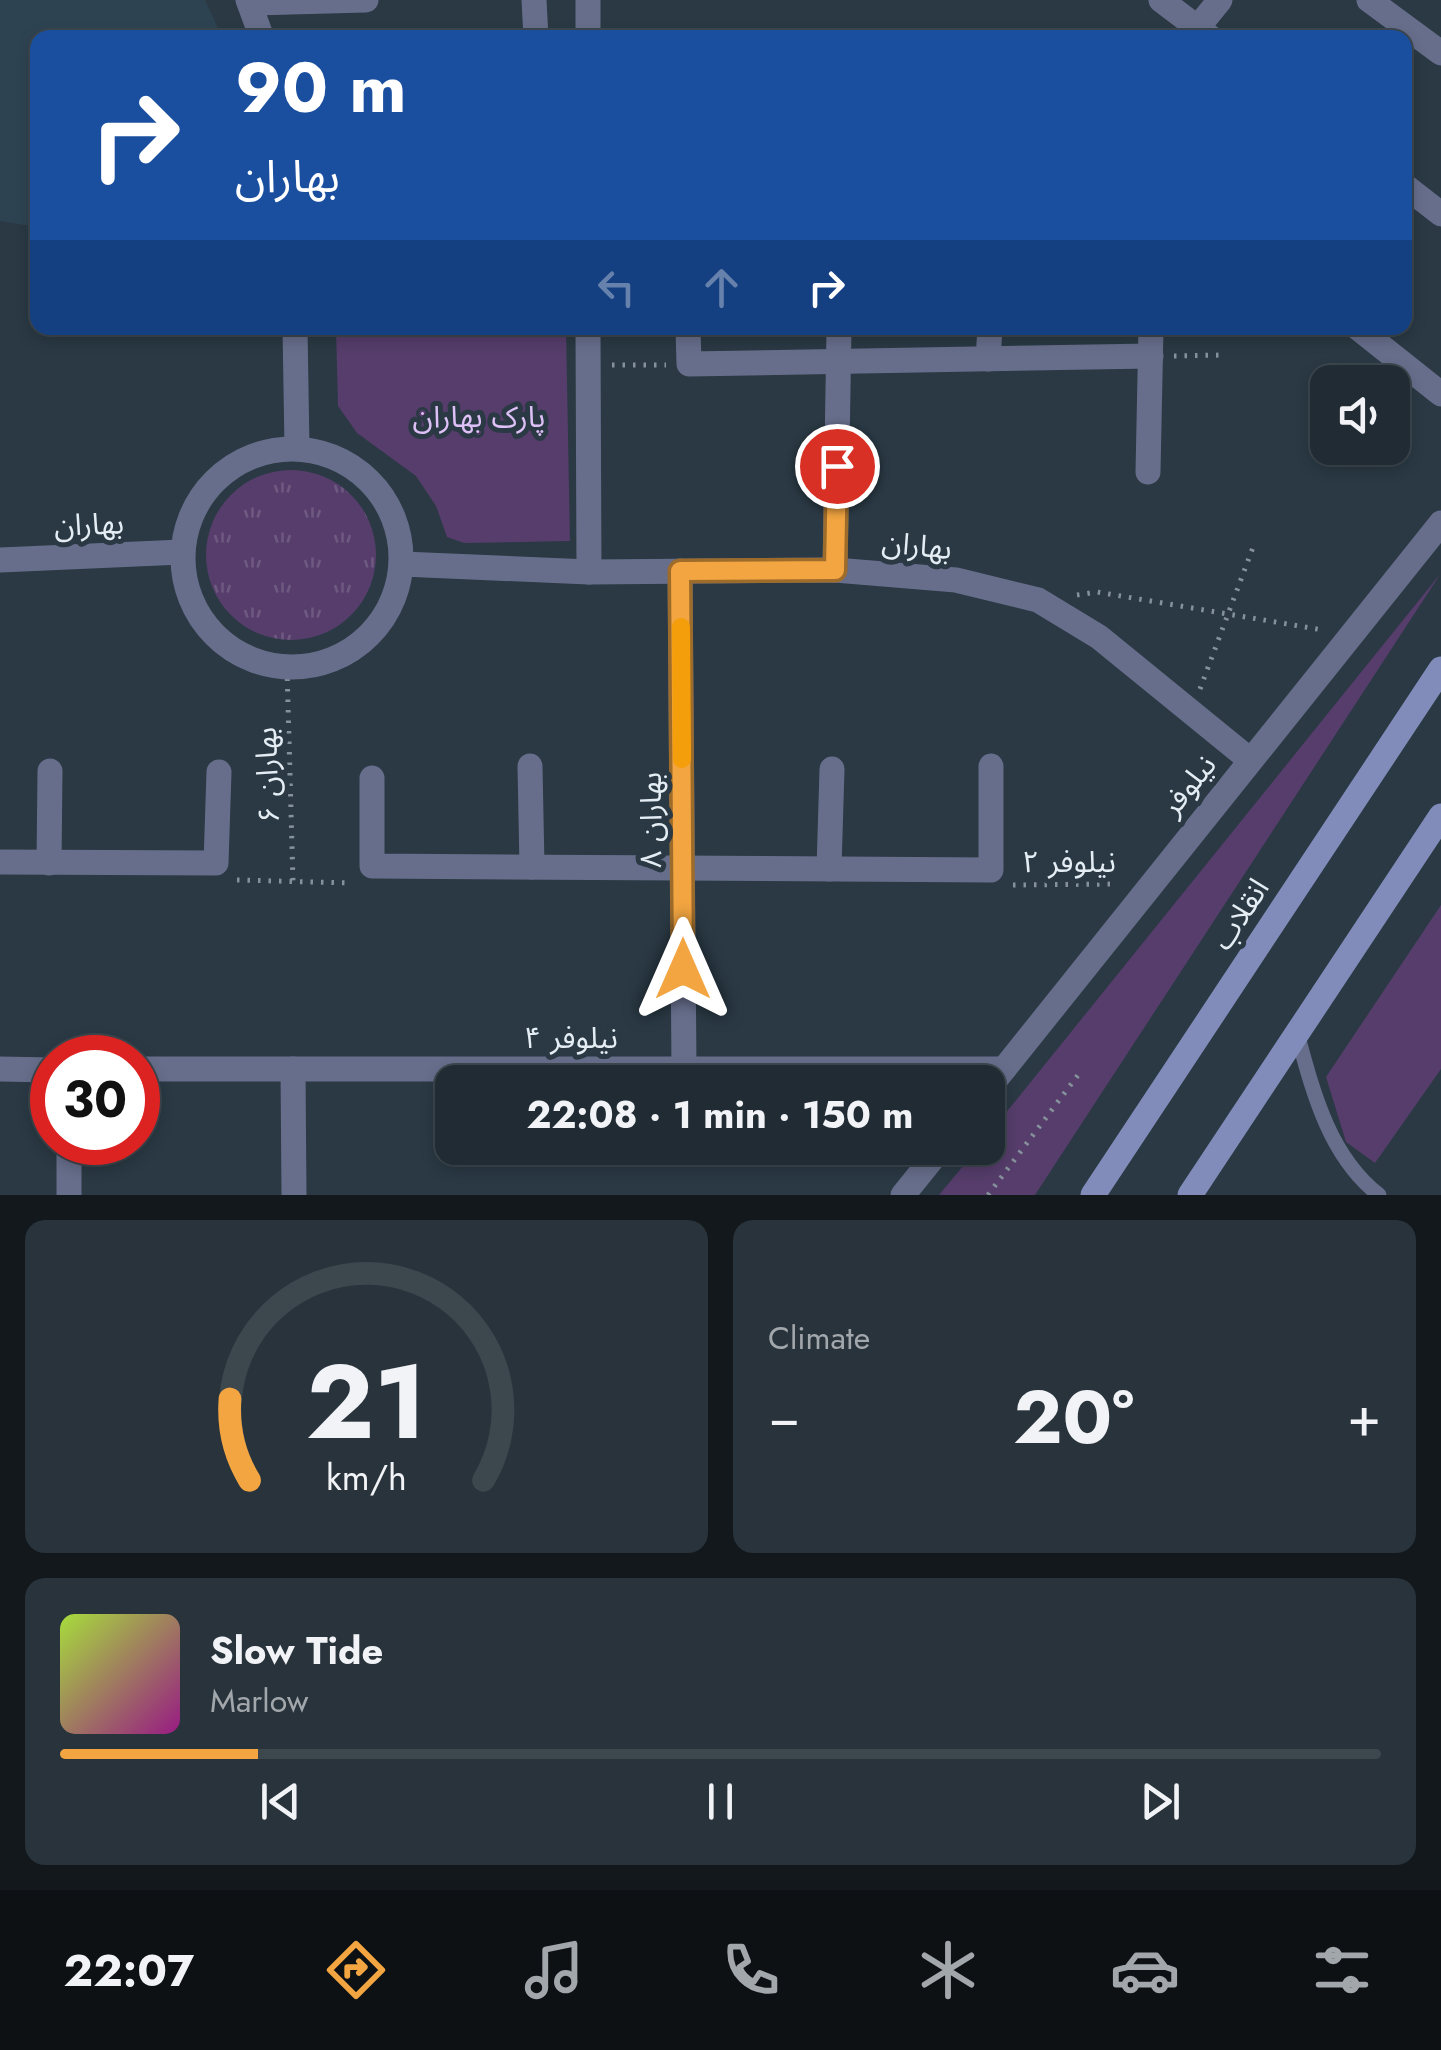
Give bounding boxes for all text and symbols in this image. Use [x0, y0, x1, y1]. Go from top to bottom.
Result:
text: 90 m [235, 37, 407, 138]
icon: right [70, 70, 200, 200]
text: بهاران [235, 144, 340, 209]
icon: left [589, 260, 644, 315]
icon: ahead [694, 260, 749, 315]
icon: right [799, 260, 854, 315]
map controls [1310, 365, 1410, 465]
button: sound [1310, 365, 1410, 465]
park label: پارک بهاران [413, 395, 545, 438]
pin [795, 424, 880, 509]
icon: arrive [810, 439, 865, 494]
street label: بهاران [53, 501, 125, 547]
street label: بهاران [880, 520, 954, 570]
street label: بهاران ۶ [244, 726, 290, 824]
street label: نیلوفر [1149, 745, 1226, 826]
street label: بهاران ۸ [629, 772, 672, 868]
street label: نیلوفر ۲ [1022, 840, 1116, 883]
street label: انقلاب [1201, 870, 1279, 958]
position arrow [631, 917, 735, 1021]
street label: نیلوفر ۴ [524, 1016, 618, 1059]
speed limit sign: 30 [30, 1035, 160, 1165]
text: 22:08 · 1 min · 150 m [527, 1087, 913, 1142]
text: Climate [768, 1315, 870, 1361]
text: 21 [306, 1327, 427, 1477]
text: 20° [1013, 1363, 1134, 1471]
text: − [768, 1377, 800, 1457]
text: + [1347, 1377, 1381, 1457]
text: km/h [326, 1452, 407, 1503]
text: Slow Tide [210, 1623, 383, 1678]
text: Marlow [210, 1678, 308, 1724]
icon: previous [253, 1774, 308, 1829]
icon: pause [693, 1774, 748, 1829]
icon: next [1133, 1774, 1188, 1829]
icon: directions [321, 1935, 391, 2005]
icon: music [519, 1935, 589, 2005]
icon: phone [716, 1935, 786, 2005]
icon: climate [913, 1935, 983, 2005]
icon: car [1110, 1935, 1180, 2005]
icon: filters [1307, 1935, 1377, 2005]
text: 22:07 [64, 1938, 194, 2003]

